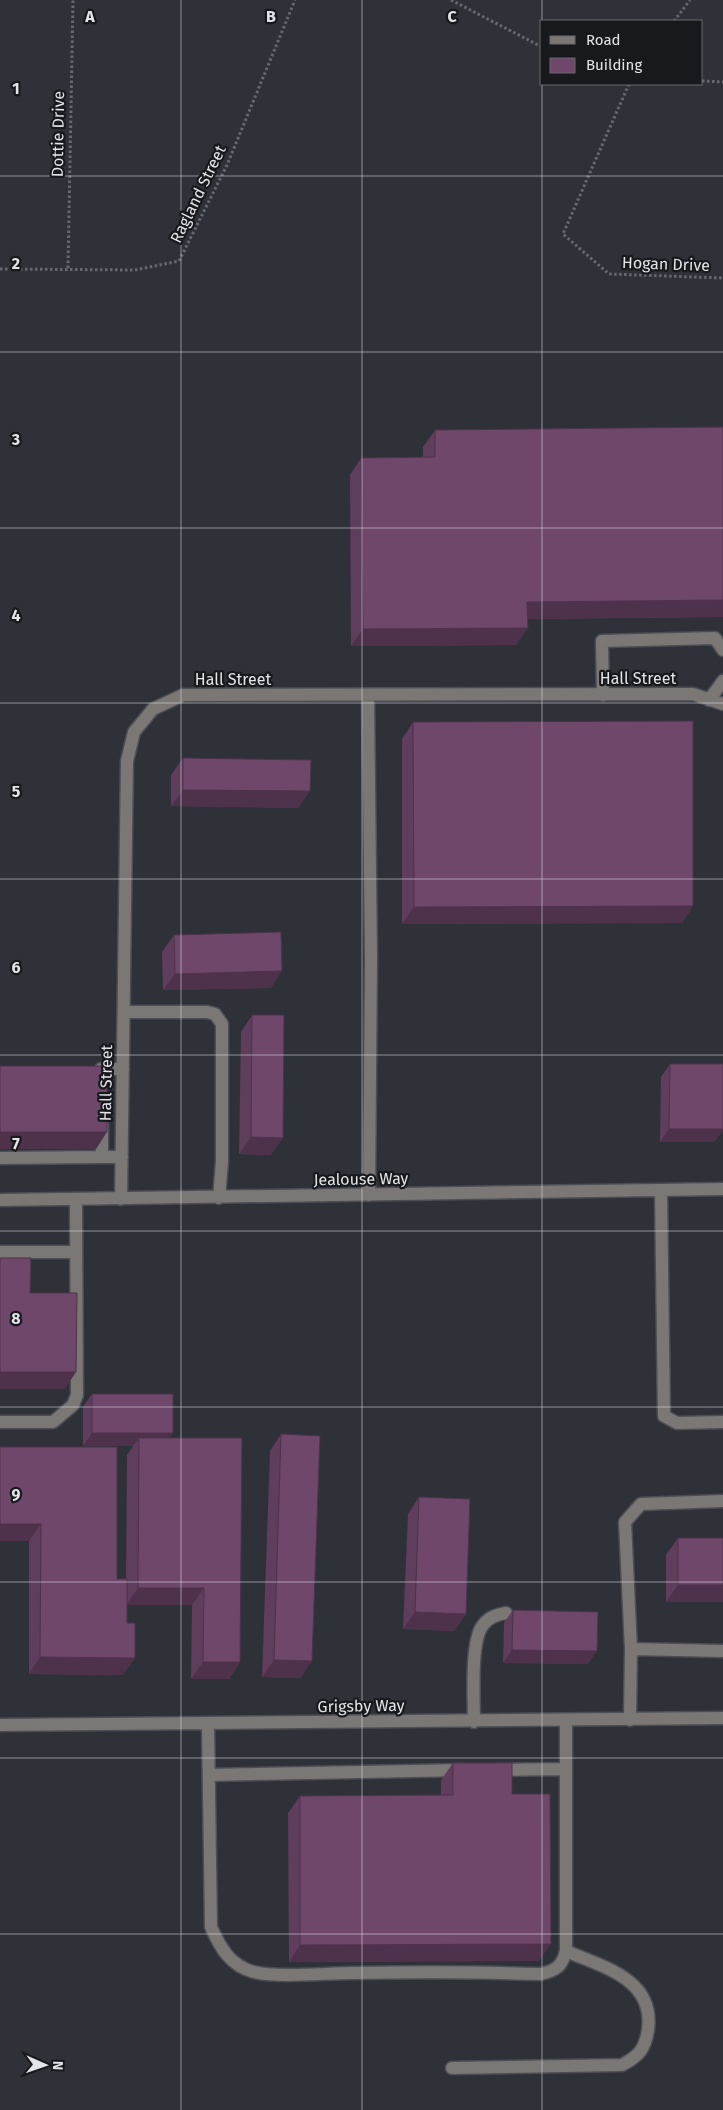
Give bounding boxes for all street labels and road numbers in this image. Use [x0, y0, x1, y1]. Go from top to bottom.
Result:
street label: Dottie Drive [48, 91, 68, 177]
street label: Ragland Street [166, 142, 230, 246]
street label: Hogan Drive [622, 253, 710, 275]
street label: Hall Street [600, 669, 676, 688]
street label: Hall Street [195, 670, 271, 689]
street label: Hall Street [96, 1044, 116, 1121]
street label: Jealouse Way [313, 1169, 409, 1189]
street label: Grigsby Way [317, 1696, 405, 1716]

